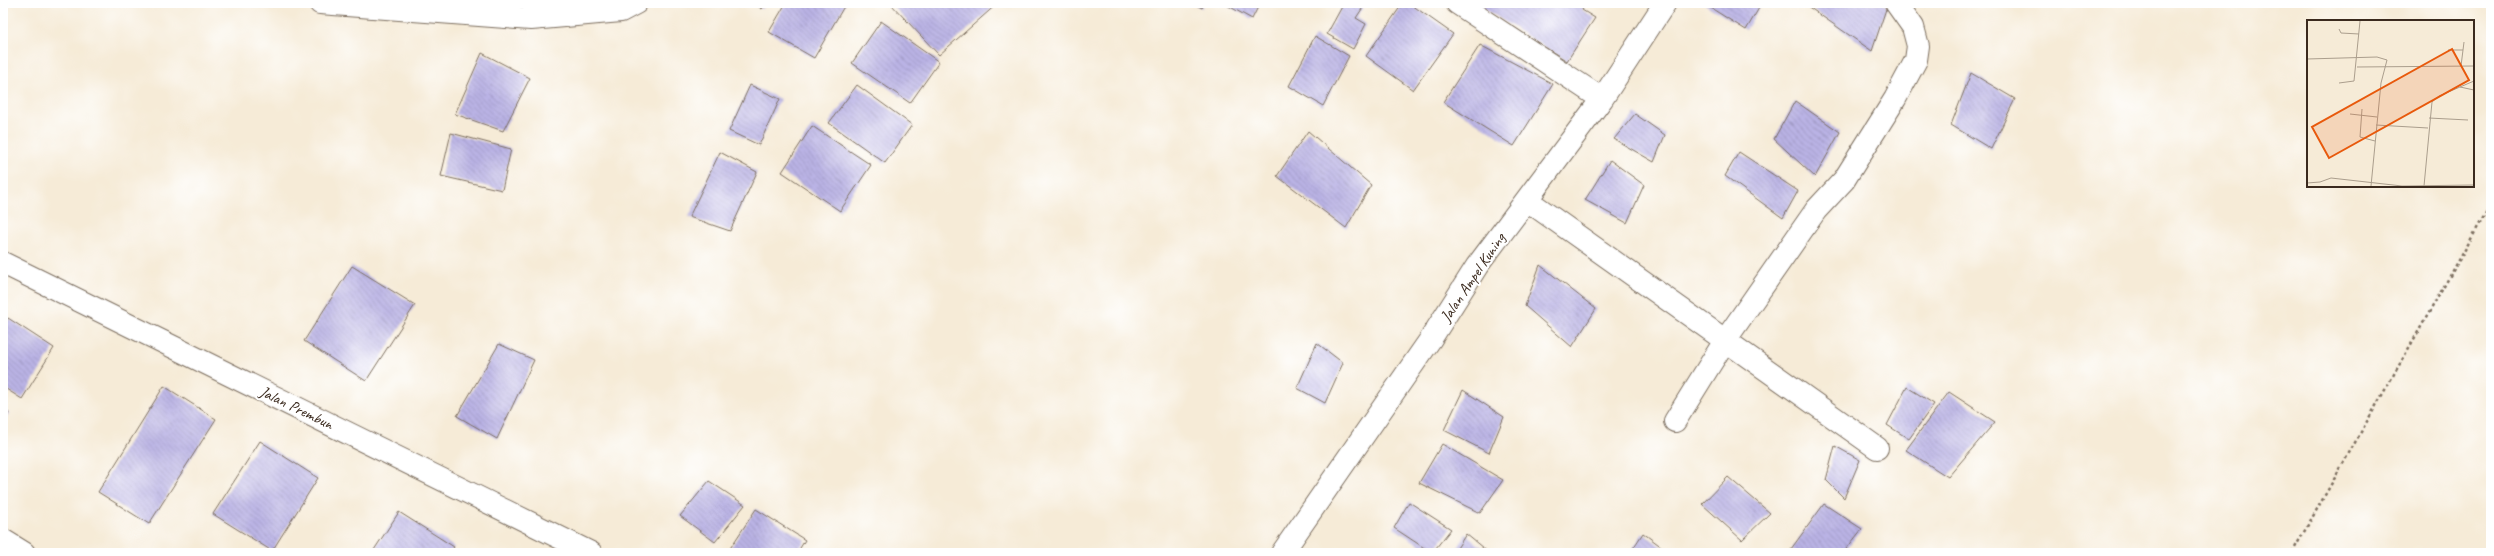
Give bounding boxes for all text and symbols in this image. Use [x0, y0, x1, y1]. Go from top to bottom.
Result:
inset map [2307, 20, 2474, 187]
street label: Jalan Ampel Kuning [1435, 228, 1511, 327]
street label: Jalan Prembun [256, 381, 337, 435]

